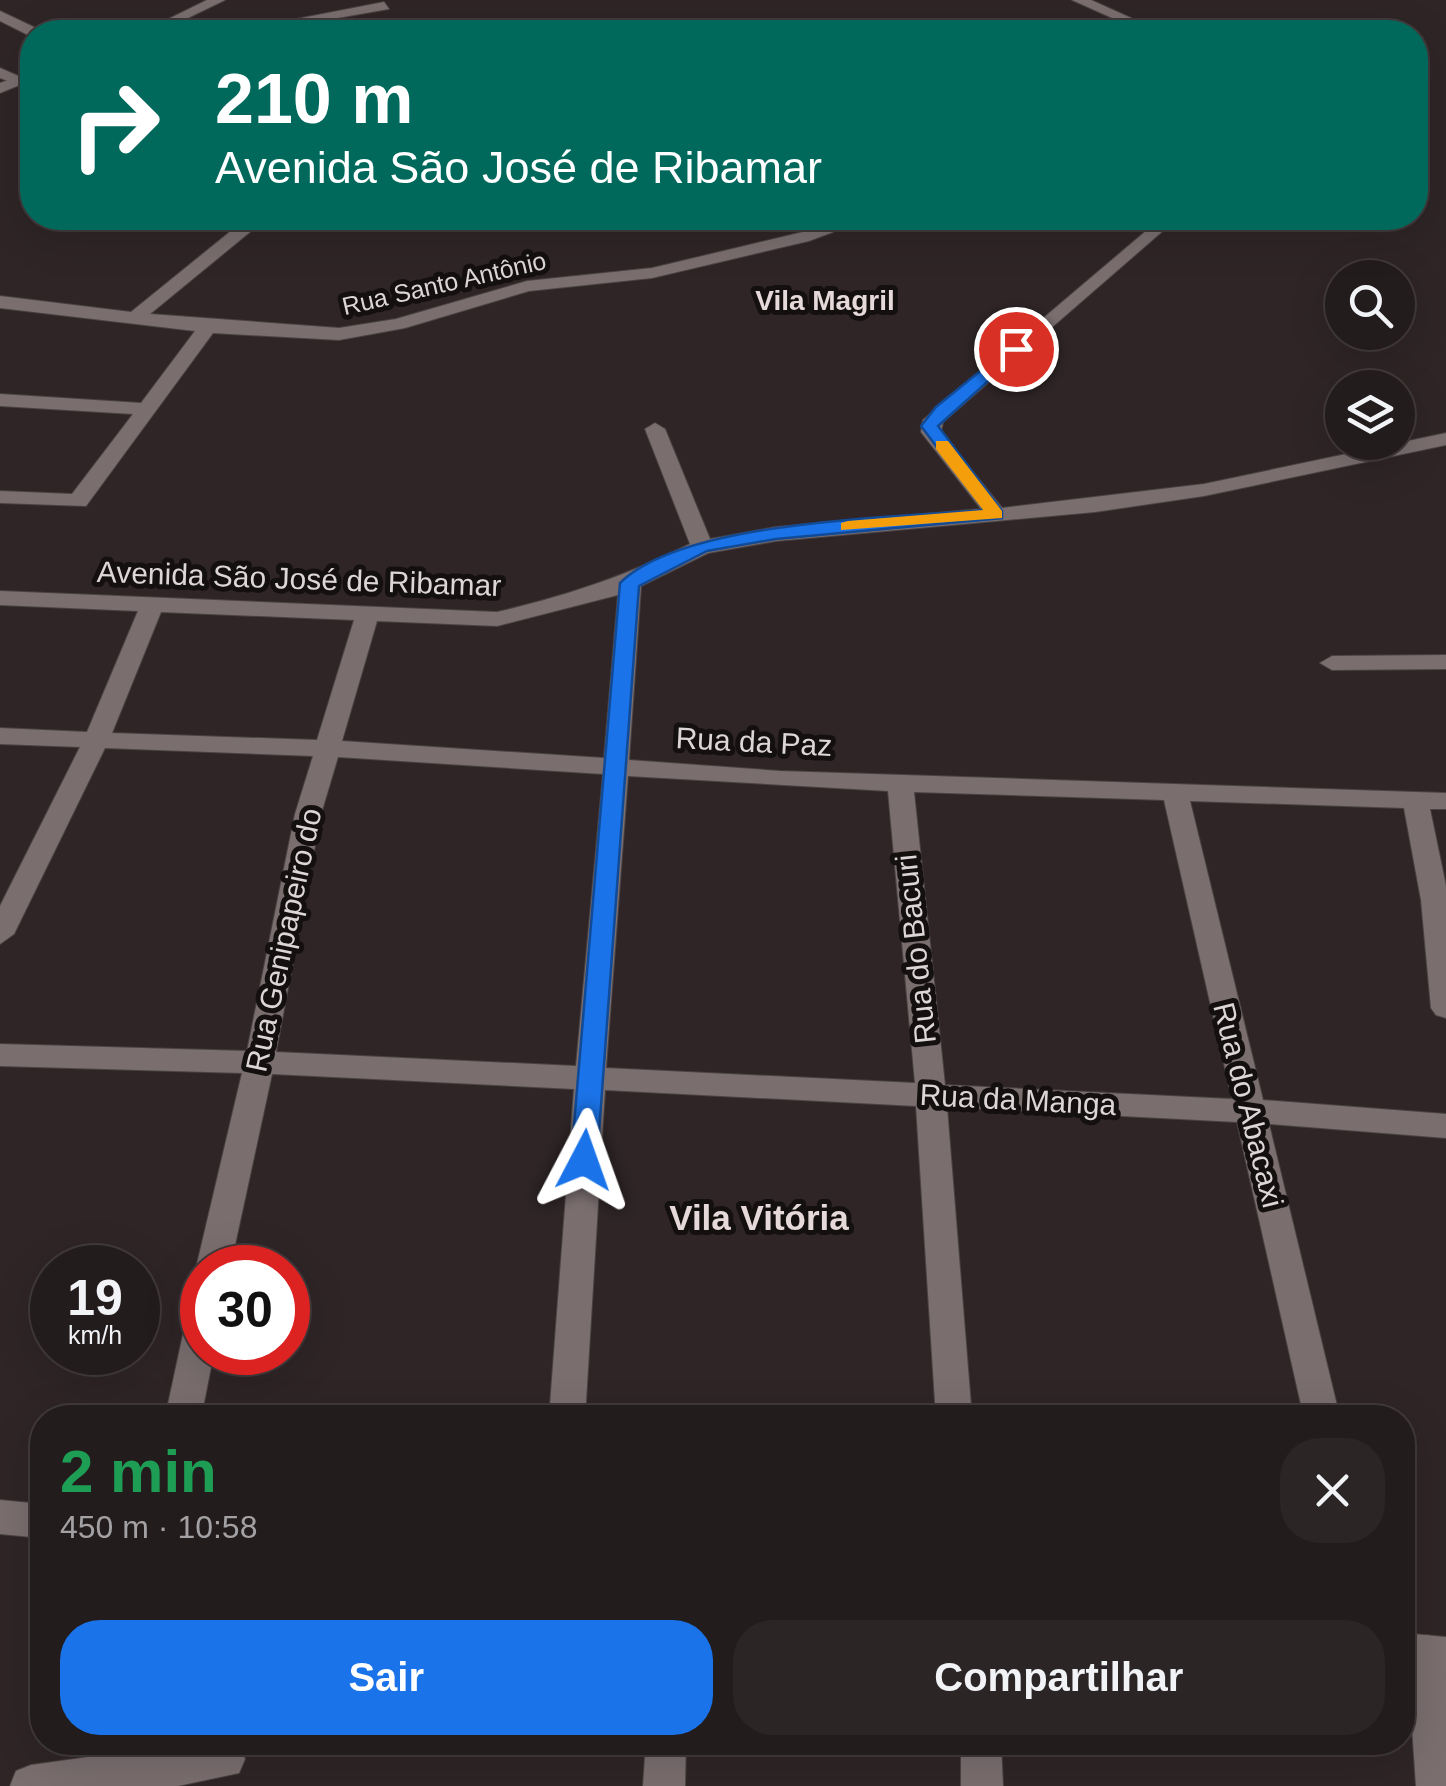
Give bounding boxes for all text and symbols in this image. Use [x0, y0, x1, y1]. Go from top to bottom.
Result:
icon: right [50, 60, 180, 190]
text: 210 m [215, 60, 413, 138]
text: Avenida São José de Ribamar [215, 142, 822, 193]
street label: Rua Santo Antônio [339, 246, 549, 320]
map controls [1325, 260, 1415, 460]
button: search [1325, 260, 1415, 350]
district label: Vila Magril [755, 285, 895, 316]
pin [974, 307, 1059, 392]
icon: arrive [989, 322, 1044, 377]
button: layers [1325, 370, 1415, 460]
street label: Avenida São José de Ribamar [96, 555, 502, 602]
street label: Rua da Paz [675, 721, 833, 762]
street label: Rua Genipapeiro do [239, 805, 328, 1075]
street label: Rua do Bacuri [889, 853, 942, 1045]
street label: Rua do Abacaxi [1207, 999, 1290, 1211]
street label: Rua da Manga [919, 1078, 1117, 1121]
position arrow [532, 1108, 636, 1212]
district label: Vila Vitória [669, 1198, 849, 1237]
speed limit sign: 30 [180, 1245, 310, 1375]
text: 19 [67, 1270, 123, 1326]
text: km/h [68, 1321, 122, 1349]
text: 2 min [60, 1438, 217, 1505]
button: close [1280, 1438, 1385, 1543]
text: 450 m · 10:58 [60, 1509, 257, 1545]
button: Sair [60, 1620, 713, 1735]
button: Compartilhar [733, 1620, 1385, 1735]

